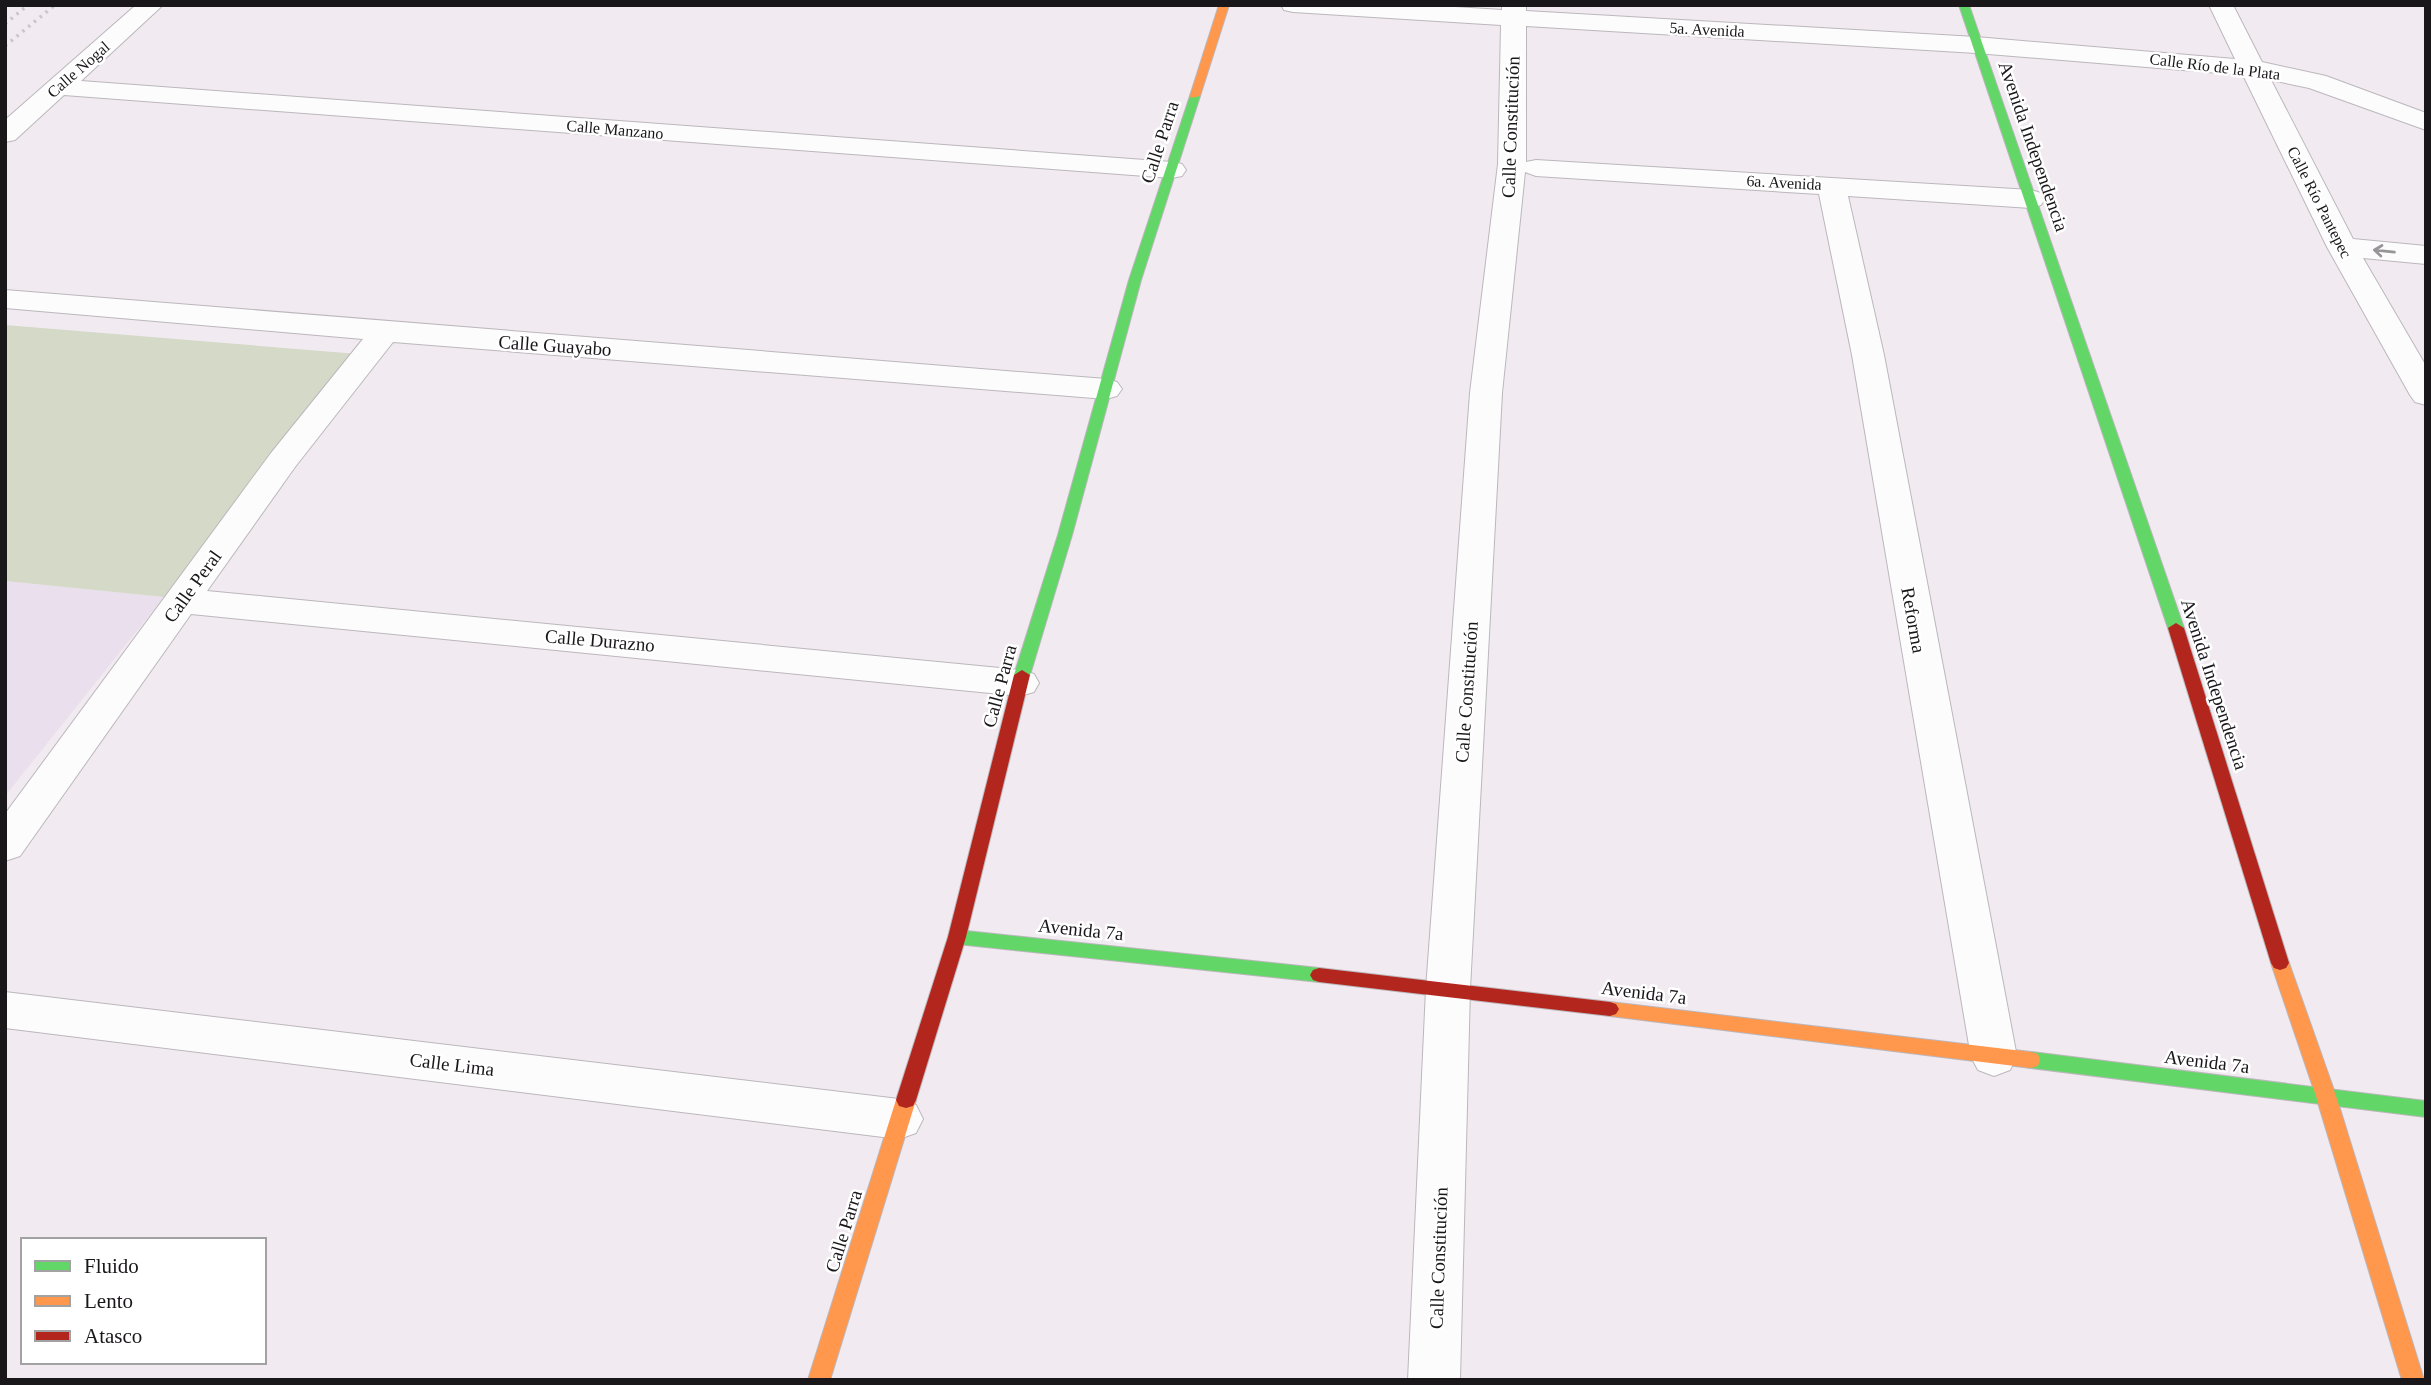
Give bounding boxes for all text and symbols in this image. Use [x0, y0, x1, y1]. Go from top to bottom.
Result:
street label: 5a. Avenida [1669, 19, 1745, 40]
street label: Calle Nogal [44, 37, 114, 102]
street label: Calle Río de la Plata [2149, 50, 2281, 83]
street label: Calle Constitución [1498, 55, 1523, 198]
street label: Avenida Independencia [1995, 58, 2073, 234]
street label: Calle Parra [1136, 98, 1183, 186]
street label: Calle Manzano [566, 117, 664, 142]
street label: Calle Río Pantepec [2283, 144, 2355, 261]
street label: 6a. Avenida [1746, 172, 1822, 193]
one-way arrow [2373, 244, 2396, 257]
street label: Calle Guayabo [498, 331, 612, 360]
street label: Calle Peral [159, 546, 226, 626]
street label: Reforma [1897, 586, 1930, 655]
street label: Avenida Independencia [2177, 596, 2252, 773]
street label: Calle Constitución [1451, 620, 1482, 764]
street label: Calle Durazno [544, 625, 656, 656]
street label: Calle Parra [978, 642, 1021, 730]
street label: Avenida 7a [1037, 915, 1125, 944]
street label: Avenida 7a [1600, 977, 1688, 1008]
street label: Avenida 7a [2163, 1046, 2251, 1077]
street label: Calle Lima [408, 1049, 496, 1080]
street label: Calle Constitución [1426, 1186, 1451, 1329]
street label: Calle Parra [821, 1187, 866, 1275]
legend [21, 1238, 266, 1364]
text: Fluido [84, 1254, 139, 1278]
text: Lento [84, 1289, 133, 1313]
text: Atasco [84, 1324, 142, 1348]

